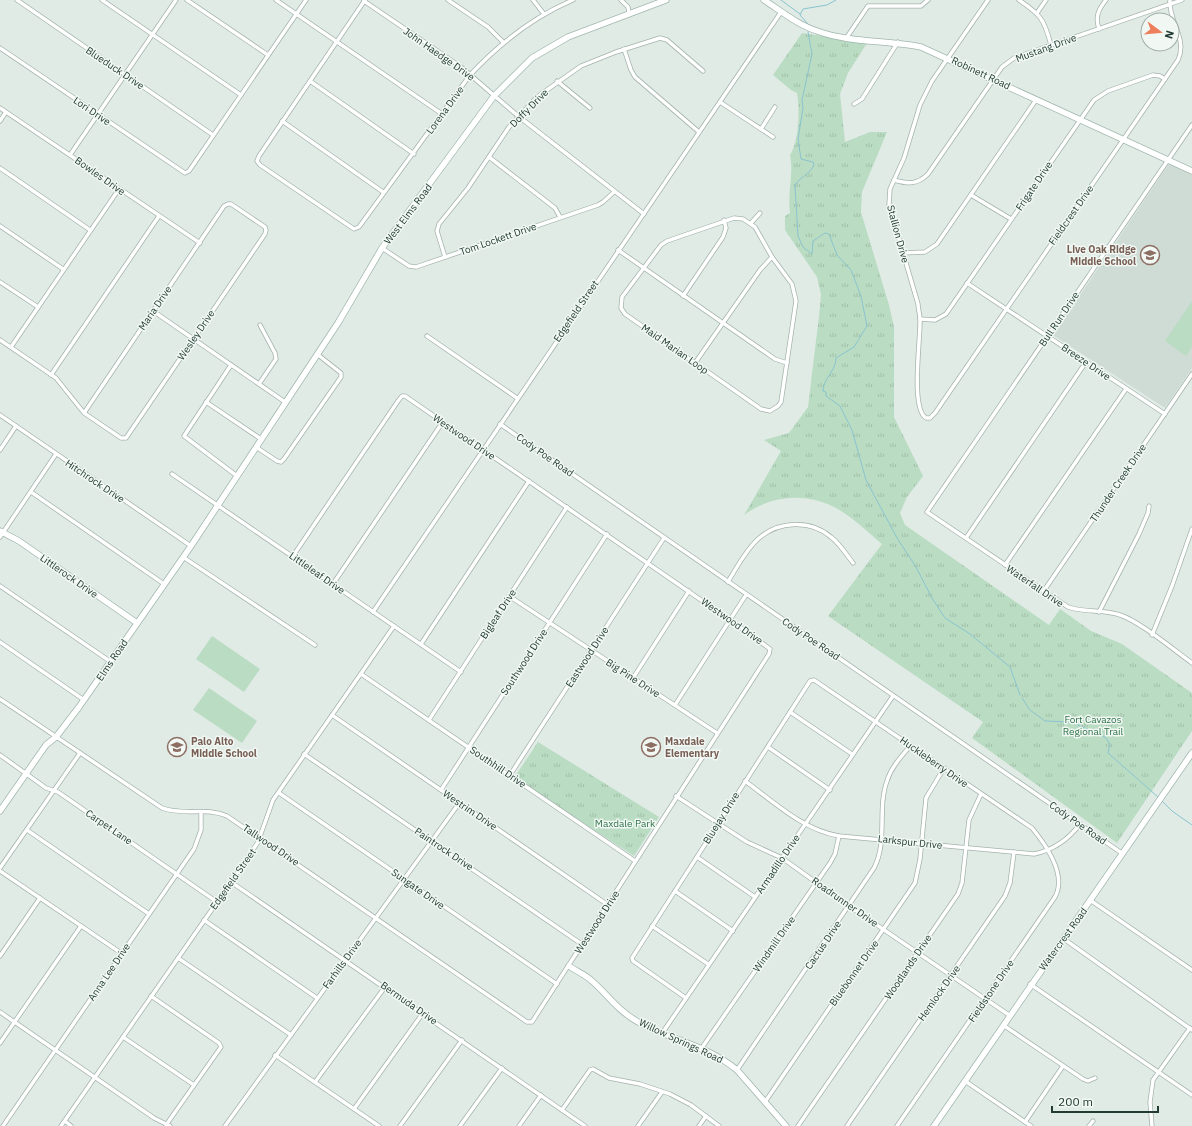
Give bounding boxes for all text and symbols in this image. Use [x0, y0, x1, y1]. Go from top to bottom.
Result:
north arrow [1140, 12, 1180, 52]
street label: John Haedge Drive [401, 24, 478, 84]
text: N [1162, 29, 1177, 41]
street label: Mustang Drive [1014, 31, 1079, 65]
street label: Blueduck Drive [83, 44, 147, 93]
street label: Robinett Road [949, 54, 1013, 92]
street label: Lorena Drive [423, 83, 467, 137]
street label: Doffy Drive [507, 86, 551, 130]
street label: Lori Drive [71, 94, 114, 128]
street label: Bowles Drive [72, 154, 128, 198]
street label: Frigate Drive [1013, 158, 1056, 213]
street label: West Elms Road [381, 181, 435, 247]
street label: Fieldcrest Drive [1046, 182, 1097, 247]
street label: Stallion Drive [884, 204, 912, 265]
street label: Tom Lockett Drive [458, 220, 539, 258]
place label: Live Oak Ridge Middle School [1067, 243, 1136, 268]
school or university icon: Live Oak Ridge Middle School [1139, 244, 1161, 266]
street label: Edgefield Street [551, 277, 602, 344]
street label: Maria Drive [135, 283, 175, 333]
street label: Bull Run Drive [1036, 289, 1082, 349]
street label: Wesley Drive [174, 307, 218, 363]
street label: Maid Marian Loop [639, 321, 711, 377]
street label: Breeze Drive [1059, 341, 1114, 384]
street label: Westwood Drive [430, 411, 498, 463]
street label: Cody Poe Road [514, 430, 576, 480]
street label: Thunder Creek Drive [1087, 441, 1149, 525]
street label: Hitchrock Drive [63, 456, 128, 506]
street label: Littleleaf Drive [287, 549, 348, 597]
street label: Littlerock Drive [38, 551, 101, 601]
street label: Waterfall Drive [1004, 562, 1067, 610]
street label: Bigleaf Drive [477, 586, 519, 641]
street label: Westwood Drive [698, 595, 766, 647]
street label: Cody Poe Road [779, 615, 843, 663]
street label: Eastwood Drive [563, 624, 612, 690]
street label: Southwood Drive [498, 626, 551, 698]
street label: Elms Road [93, 637, 131, 683]
street label: Big Pine Drive [603, 656, 663, 701]
park label: Fort Cavazos Regional Trail [1063, 713, 1124, 738]
street label: Huckleberry Drive [897, 734, 971, 791]
place label: Palo Alto Middle School [191, 735, 257, 760]
place label: Maxdale Elementary [665, 735, 720, 760]
school or university icon: Palo Alto Middle School [166, 736, 188, 758]
school or university icon: Maxdale Elementary [640, 736, 662, 758]
street label: Southhill Drive [467, 743, 529, 791]
street label: Westrim Drive [440, 787, 500, 833]
street label: Bluejay Drive [700, 789, 742, 846]
street label: Cody Poe Road [1047, 798, 1109, 848]
street label: Carpet Lane [83, 807, 135, 848]
park label: Maxdale Park [595, 817, 656, 830]
street label: Tallwood Drive [240, 821, 302, 869]
street label: Paintrock Drive [412, 825, 476, 874]
street label: Armadillo Drive [753, 831, 803, 896]
street label: Larkspur Drive [877, 832, 943, 852]
street label: Edgefield Street [207, 846, 259, 912]
street label: Sungate Drive [389, 866, 448, 912]
street label: Roadrunner Drive [809, 874, 881, 930]
street label: Westwood Drive [572, 888, 623, 956]
street label: Watercrest Road [1036, 905, 1090, 973]
street label: Windmill Drive [750, 913, 798, 974]
street label: Cactus Drive [802, 918, 844, 972]
street label: Woodlands Drive [881, 932, 935, 1002]
street label: Farhills Drive [320, 936, 365, 991]
street label: Bluebonnet Drive [826, 937, 882, 1009]
street label: Anna Lee Drive [85, 940, 133, 1003]
street label: Fieldstone Drive [965, 957, 1017, 1025]
street label: Hemlock Drive [915, 962, 963, 1024]
street label: Bermuda Drive [378, 979, 441, 1028]
street label: Willow Springs Road [637, 1016, 725, 1066]
scale bar [1052, 1088, 1158, 1114]
text: 200 m [1058, 1094, 1093, 1109]

